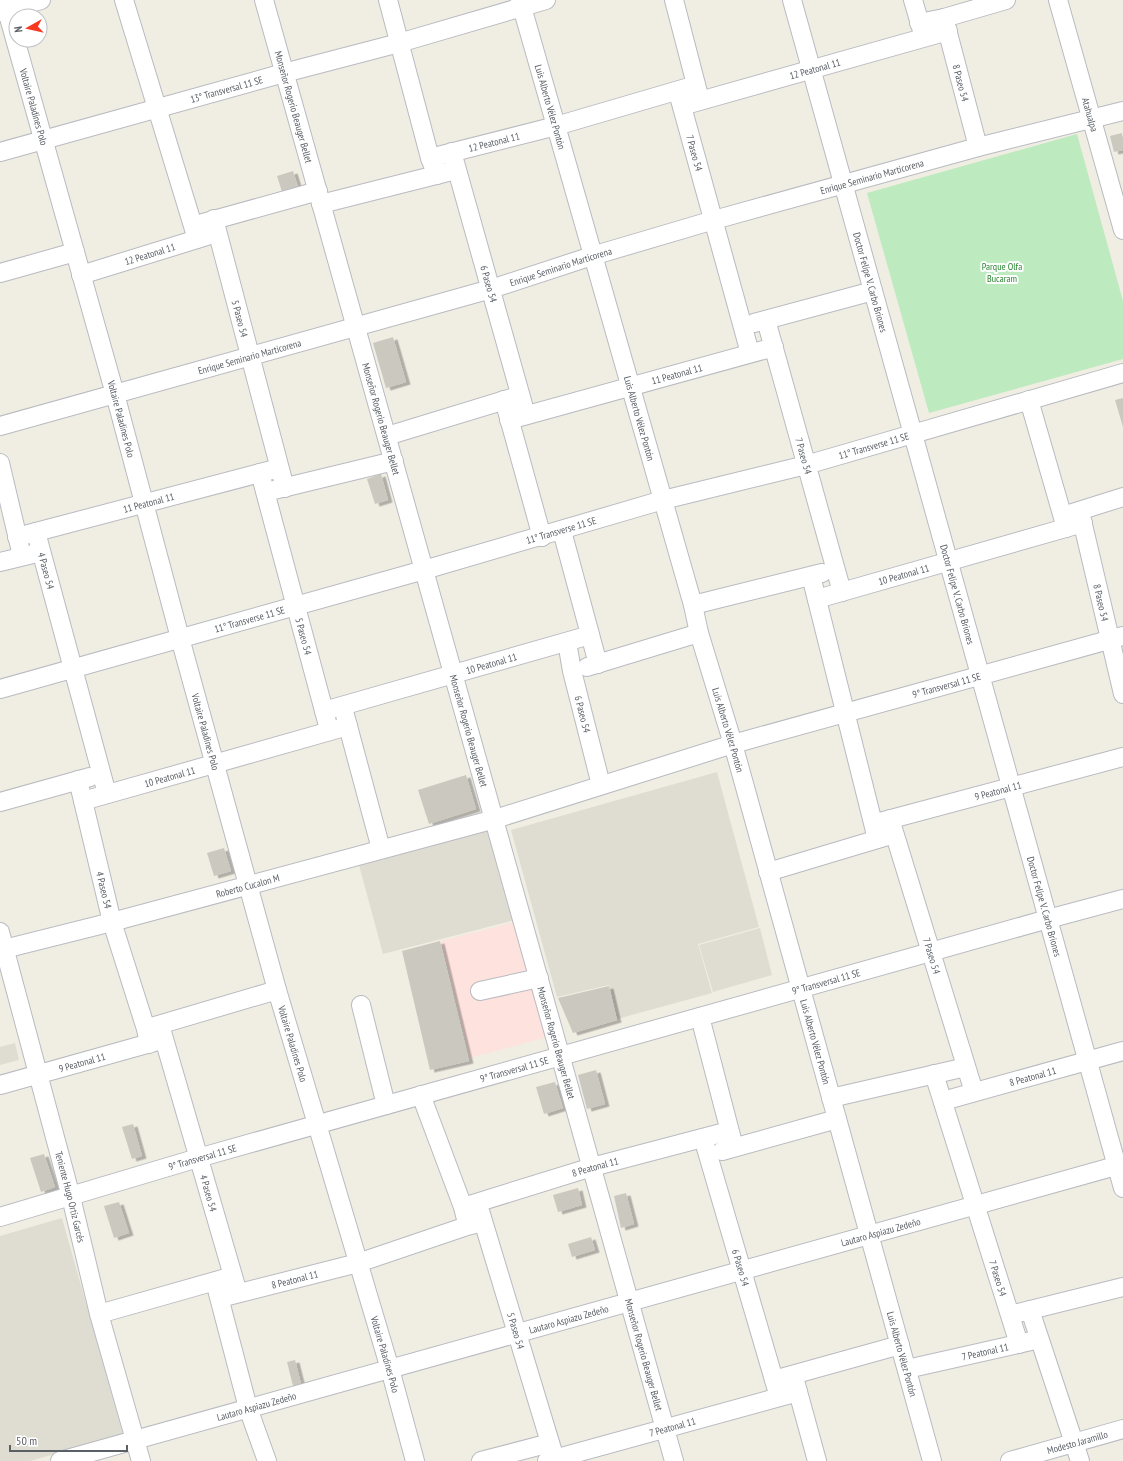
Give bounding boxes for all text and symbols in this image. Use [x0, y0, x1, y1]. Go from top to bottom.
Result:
north arrow [8, 8, 48, 48]
text: N [11, 25, 25, 33]
street label: Monseñor Rogerio Beauger Bellet [272, 50, 315, 165]
street label: 12 Peatonal 11 [788, 56, 842, 82]
street label: Luis Alberto Vélez Pontón [532, 63, 568, 151]
street label: 8 Paseo 54 [949, 63, 972, 103]
street label: Voltaire Paladines Polo [16, 66, 51, 147]
street label: 13° Transversal 11 SE [189, 73, 264, 106]
street label: Atahualpa [1079, 96, 1101, 133]
street label: 12 Peatonal 11 [467, 129, 521, 155]
street label: 7 Paseo 54 [683, 133, 706, 173]
street label: Enrique Seminario Marticorena [819, 156, 925, 197]
street label: Doctor Felipe V. Carbo Briones [850, 231, 890, 334]
street label: 12 Peatonal 11 [123, 240, 177, 268]
street label: Enrique Seminario Marticorena [508, 244, 613, 289]
park label: Parque Olfa Bucaram [982, 260, 1022, 285]
street label: 6 Paseo 54 [477, 264, 500, 304]
street label: 5 Paseo 54 [229, 299, 251, 339]
street label: Enrique Seminario Marticorena [196, 336, 303, 377]
street label: Monseñor Rogerio Beauger Bellet [359, 361, 403, 477]
street label: 11 Peatonal 11 [650, 361, 704, 387]
street label: Luis Alberto Vélez Pontón [621, 374, 657, 462]
street label: Voltaire Paladines Polo [104, 378, 138, 459]
street label: 11° Transverse 11 SE [837, 430, 910, 462]
street label: 7 Paseo 54 [792, 436, 815, 476]
street label: 11 Peatonal 11 [122, 490, 176, 516]
street label: 11° Transverse 11 SE [524, 514, 598, 547]
street label: Doctor Felipe V. Carbo Briones [937, 543, 977, 647]
street label: 4 Paseo 54 [35, 551, 57, 591]
street label: 10 Peatonal 11 [877, 561, 931, 588]
street label: 8 Paseo 54 [1090, 583, 1112, 623]
street label: 11° Transverse 11 SE [213, 603, 286, 636]
street label: 5 Paseo 54 [292, 616, 315, 657]
street label: 10 Peatonal 11 [464, 650, 518, 677]
street label: 9° Transversal 11 SE [911, 670, 982, 701]
street label: Monseñor Rogerio Beauger Bellet [447, 673, 491, 789]
street label: Luis Alberto Vélez Pontón [709, 686, 747, 774]
street label: Voltaire Paladines Polo [188, 691, 222, 772]
street label: 6 Paseo 54 [572, 694, 594, 735]
street label: 10 Peatonal 11 [143, 764, 197, 790]
street label: 9 Peatonal 11 [973, 778, 1023, 803]
street label: Doctor Felipe V. Carbo Briones [1024, 855, 1064, 959]
street label: 4 Paseo 54 [93, 870, 115, 910]
street label: Roberto Cucalon M [215, 871, 281, 901]
street label: 7 Paseo 54 [920, 936, 943, 976]
street label: 9° Transversal 11 SE [791, 966, 862, 998]
street label: Monseñor Rogerio Beauger Bellet [534, 985, 578, 1101]
street label: Luis Alberto Vélez Pontón [797, 998, 833, 1086]
street label: Voltaire Paladines Polo [275, 1003, 310, 1084]
street label: 9 Peatonal 11 [57, 1050, 107, 1075]
street label: 9° Transversal 11 SE [479, 1054, 550, 1085]
street label: 8 Peatonal 11 [1008, 1064, 1058, 1089]
street label: 9° Transversal 11 SE [167, 1142, 238, 1173]
street label: Teniente Hugo Ortiz Garcés [52, 1150, 88, 1244]
street label: 8 Peatonal 11 [570, 1154, 620, 1180]
street label: 4 Paseo 54 [197, 1173, 220, 1214]
street label: Lautaro Aspiazu Zedeño [839, 1215, 922, 1250]
street label: 6 Paseo 54 [729, 1248, 752, 1288]
street label: 7 Paseo 54 [986, 1259, 1010, 1299]
street label: 8 Peatonal 11 [270, 1267, 320, 1292]
street label: Monseñor Rogerio Beauger Bellet [622, 1297, 666, 1413]
street label: Lautaro Aspiazu Zedeño [527, 1302, 610, 1337]
street label: Luis Alberto Vélez Pontón [884, 1310, 920, 1398]
street label: 5 Paseo 54 [504, 1311, 528, 1351]
street label: Voltaire Paladines Polo [367, 1314, 402, 1394]
street label: 7 Peatonal 11 [961, 1340, 1010, 1363]
street label: Lautaro Aspiazu Zedeño [215, 1389, 298, 1424]
street label: 7 Peatonal 11 [648, 1414, 697, 1440]
scale bar [10, 1427, 127, 1453]
street label: Modesto Jaramillo [1046, 1428, 1109, 1457]
text: 50 m [16, 1433, 37, 1448]

